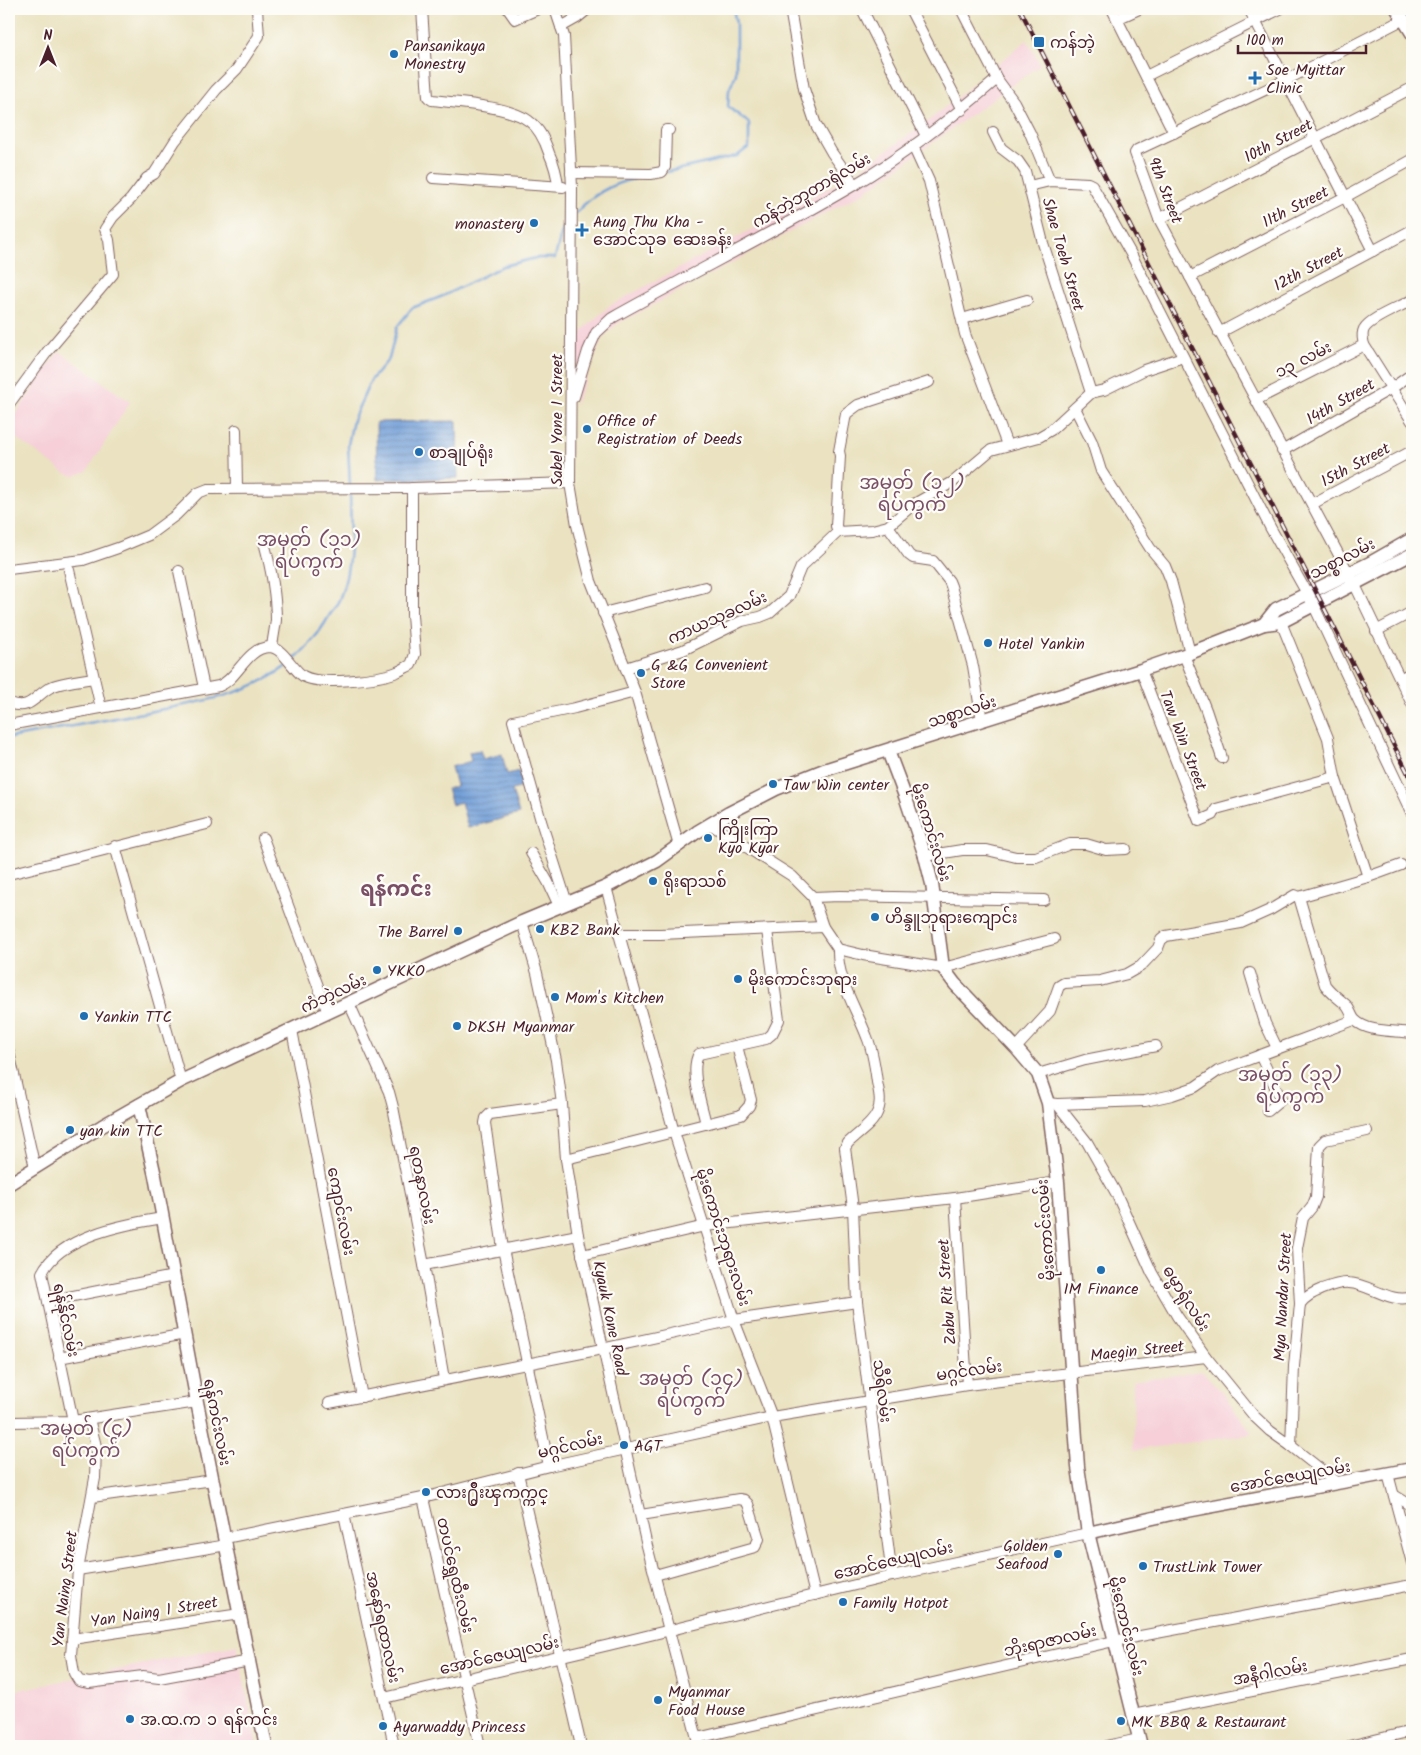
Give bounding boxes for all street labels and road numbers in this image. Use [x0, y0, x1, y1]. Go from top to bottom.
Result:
street label: 10th Street [1240, 112, 1318, 170]
street label: ကန်ဘဲ့ဘူတာရုံလမ်း [748, 147, 876, 236]
street label: 9th Street [1140, 154, 1189, 228]
street label: 11th Street [1258, 180, 1334, 235]
street label: Shae Toeh Street [1034, 195, 1091, 315]
street label: 12th Street [1269, 240, 1349, 298]
street label: ၁၃ လမ်း [1271, 335, 1336, 385]
street label: Sabel Yone 1 Street [545, 353, 570, 486]
street label: 14th Street [1302, 372, 1380, 432]
street label: 15th Street [1317, 436, 1396, 494]
street label: သစ္စာလမ်း [1306, 532, 1380, 587]
street label: ကာယသုခလမ်း [664, 585, 772, 652]
street label: Taw Win Street [1152, 687, 1213, 795]
street label: သစ္စာလမ်း [925, 690, 1000, 736]
street label: မိုးကောင်းလမ်း [903, 780, 957, 885]
street label: ကံဘဲ့လမ်း [296, 968, 371, 1021]
street label: ရတနာလမ်း [402, 1144, 441, 1227]
street label: ကျောင်းလမ်း [320, 1165, 361, 1258]
street label: မိုးကောင်းဘုရားလမ်း [688, 1165, 757, 1310]
street label: မိုးကောင်းလမ်း [1030, 1178, 1064, 1282]
street label: Mya Nandar Street [1268, 1231, 1299, 1362]
street label: Zabu Rit Street [931, 1237, 964, 1346]
street label: Kyauk Kone Road [585, 1258, 634, 1379]
street label: ဓမ္မာရုံလမ်း [1155, 1261, 1216, 1337]
street label: ရန်နိုင်လမ်း [45, 1281, 86, 1360]
street label: Maegin Street [1089, 1334, 1186, 1369]
street label: မဂ္ဂင်လမ်း [935, 1354, 1004, 1389]
street label: သီရိလမ်း [865, 1358, 898, 1424]
street label: ရန်ကင်းလမ်း [196, 1376, 237, 1468]
street label: မဂ္ဂင်လမ်း [535, 1427, 606, 1466]
street label: အောင်ဇေယျလမ်း [1228, 1455, 1352, 1500]
street label: တပင်ရွှေထီးလမ်း [429, 1515, 480, 1636]
street label: Yan Naing Street [46, 1529, 85, 1649]
street label: အောင်ဇေယျလမ်း [831, 1536, 956, 1587]
street label: အနော်ရထာလမ်း [358, 1569, 407, 1686]
street label: မိုးကောင်းလမ်း [1100, 1574, 1150, 1679]
street label: Yan Naing 1 Street [89, 1590, 220, 1635]
street label: ဘိုးရာဇာလမ်း [1002, 1619, 1099, 1665]
street label: အောင်ဇေယျလမ်း [437, 1631, 562, 1682]
street label: အနီဂါလမ်း [1231, 1654, 1310, 1693]

